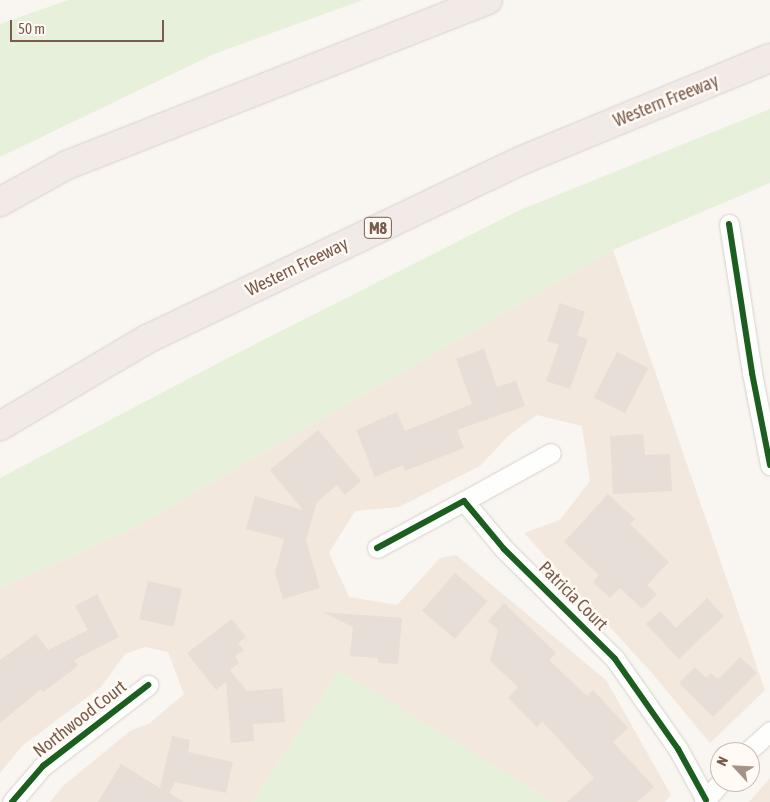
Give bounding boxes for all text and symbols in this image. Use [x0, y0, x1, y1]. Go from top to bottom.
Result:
scale bar [12, 10, 166, 42]
text: 50 m [18, 20, 45, 37]
street label: Western Freeway [610, 70, 722, 132]
road number: M8 [363, 214, 393, 242]
street label: Western Freeway [242, 233, 352, 301]
street label: Patricia Court [534, 557, 612, 635]
street label: Northwood Court [29, 676, 131, 762]
north arrow [710, 742, 760, 792]
text: N [713, 754, 731, 768]

